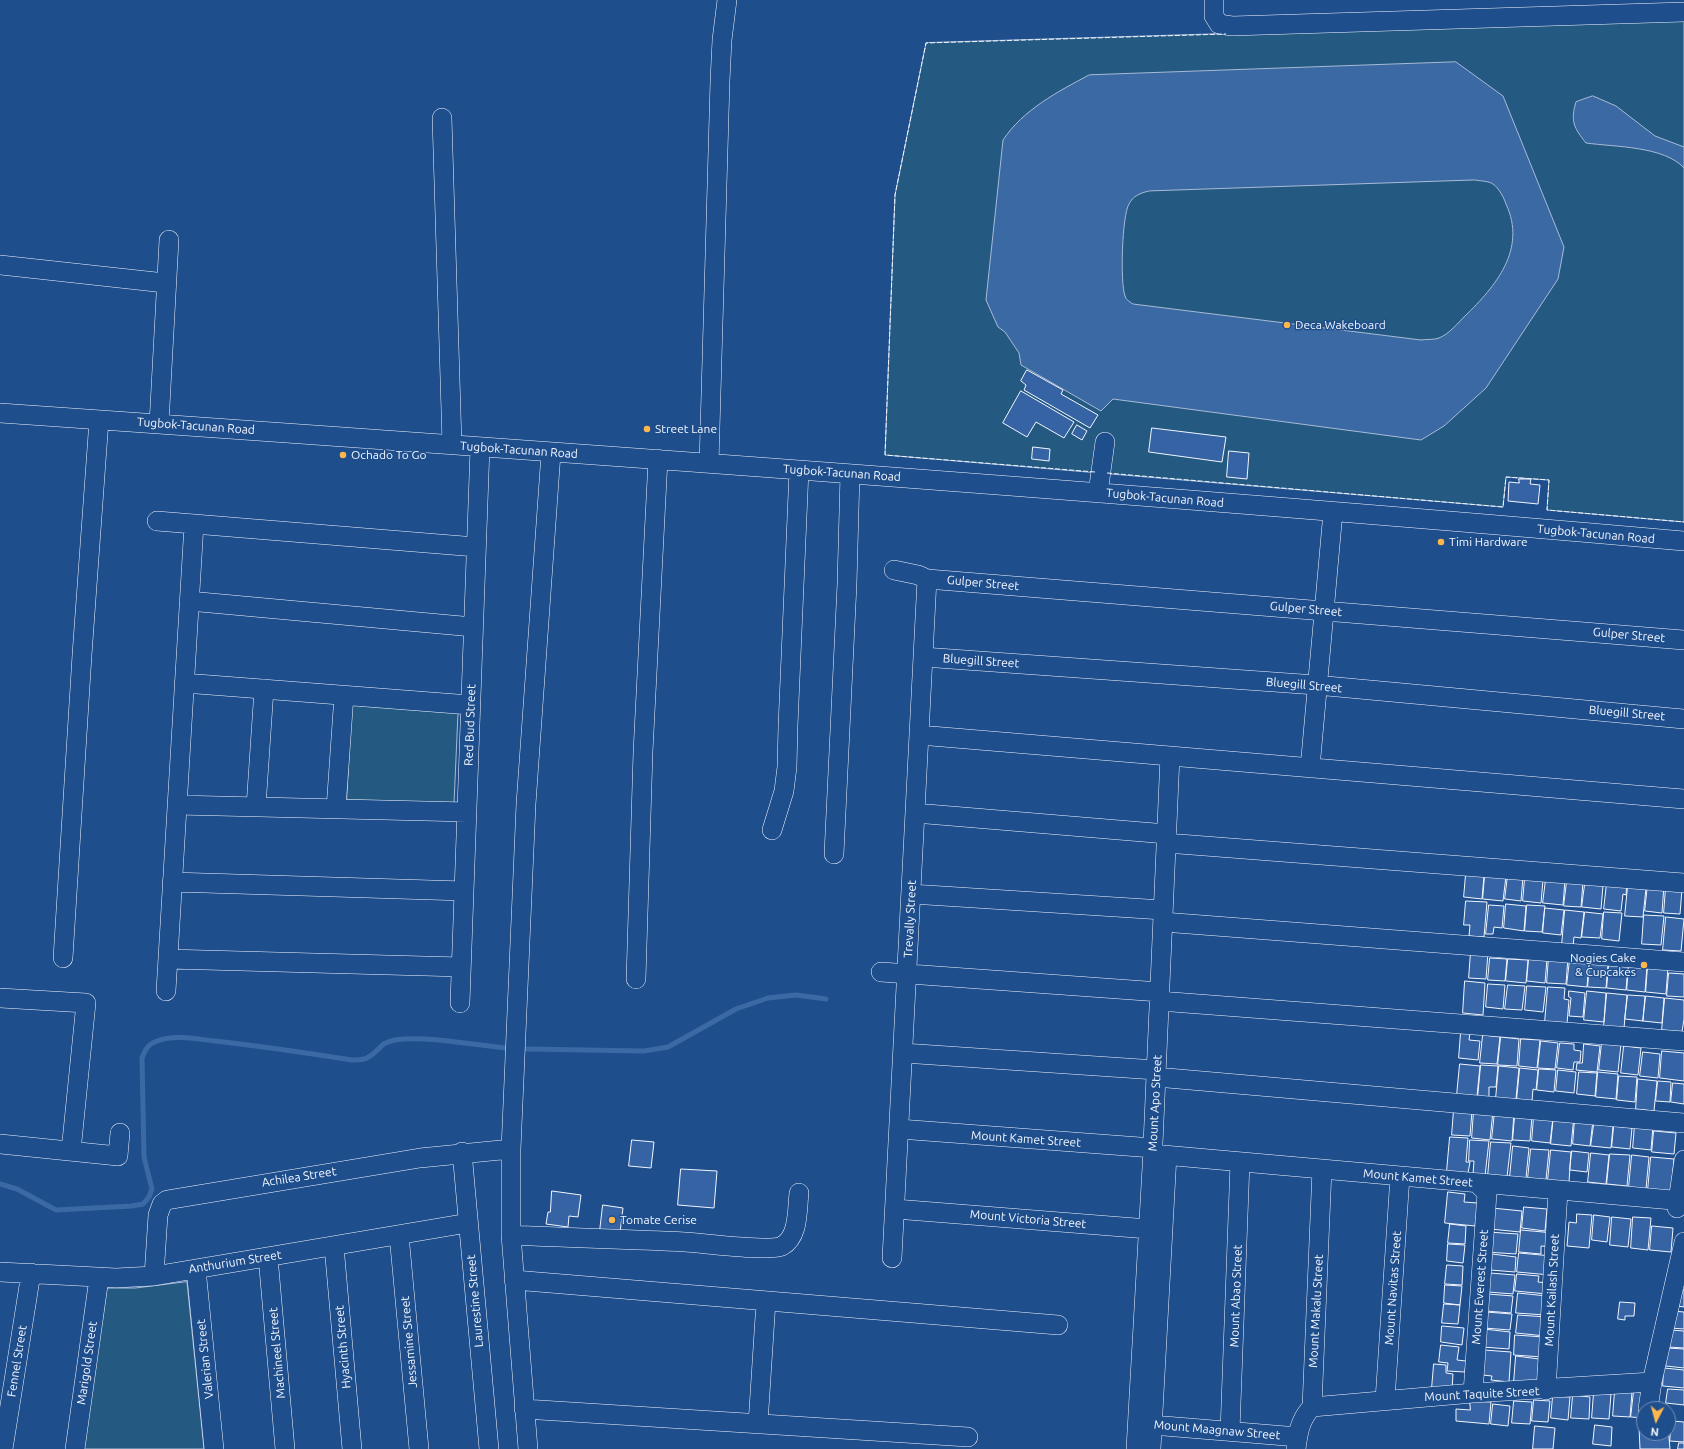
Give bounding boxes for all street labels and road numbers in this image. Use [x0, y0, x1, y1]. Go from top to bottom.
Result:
street label: Tugbok-Tacunan Road [137, 415, 255, 437]
street label: Tugbok-Tacunan Road [460, 439, 578, 461]
street label: Tugbok-Tacunan Road [783, 462, 901, 484]
street label: Tugbok-Tacunan Road [1106, 486, 1224, 510]
street label: Tugbok-Tacunan Road [1537, 522, 1655, 546]
street label: Gulper Street [946, 573, 1020, 593]
street label: Gulper Street [1269, 599, 1343, 619]
street label: Gulper Street [1592, 625, 1666, 645]
street label: Bluegill Street [942, 651, 1020, 671]
street label: Bluegill Street [1265, 674, 1343, 696]
street label: Red Bud Street [461, 684, 479, 766]
street label: Bluegill Street [1588, 702, 1666, 724]
street label: Trevally Street [901, 880, 919, 958]
street label: Mount Apo Street [1145, 1054, 1165, 1152]
street label: Mount Kamet Street [971, 1128, 1081, 1150]
street label: Achilea Street [261, 1164, 337, 1190]
street label: Mount Kamet Street [1363, 1166, 1473, 1190]
street label: Mount Victoria Street [969, 1207, 1087, 1231]
street label: Mount Everest Street [1469, 1229, 1491, 1345]
street label: Mount Navitas Street [1382, 1230, 1404, 1346]
street label: Mount Kailash Street [1542, 1233, 1562, 1347]
street label: Mount Abao Street [1227, 1244, 1245, 1348]
street label: Anthurium Street [187, 1248, 283, 1276]
street label: Laurestine Street [464, 1254, 486, 1348]
street label: Mount Makalu Street [1306, 1254, 1326, 1368]
street label: Jessamine Street [398, 1295, 420, 1389]
street label: Hyacinth Street [332, 1305, 354, 1389]
street label: Machineel Street [266, 1307, 288, 1399]
street label: Valerian Street [194, 1318, 216, 1400]
street label: Marigold Street [74, 1320, 100, 1406]
street label: Fennel Street [4, 1324, 30, 1398]
street label: Mount Taquite Street [1424, 1384, 1540, 1404]
street label: Mount Maagnaw Street [1153, 1417, 1281, 1443]

